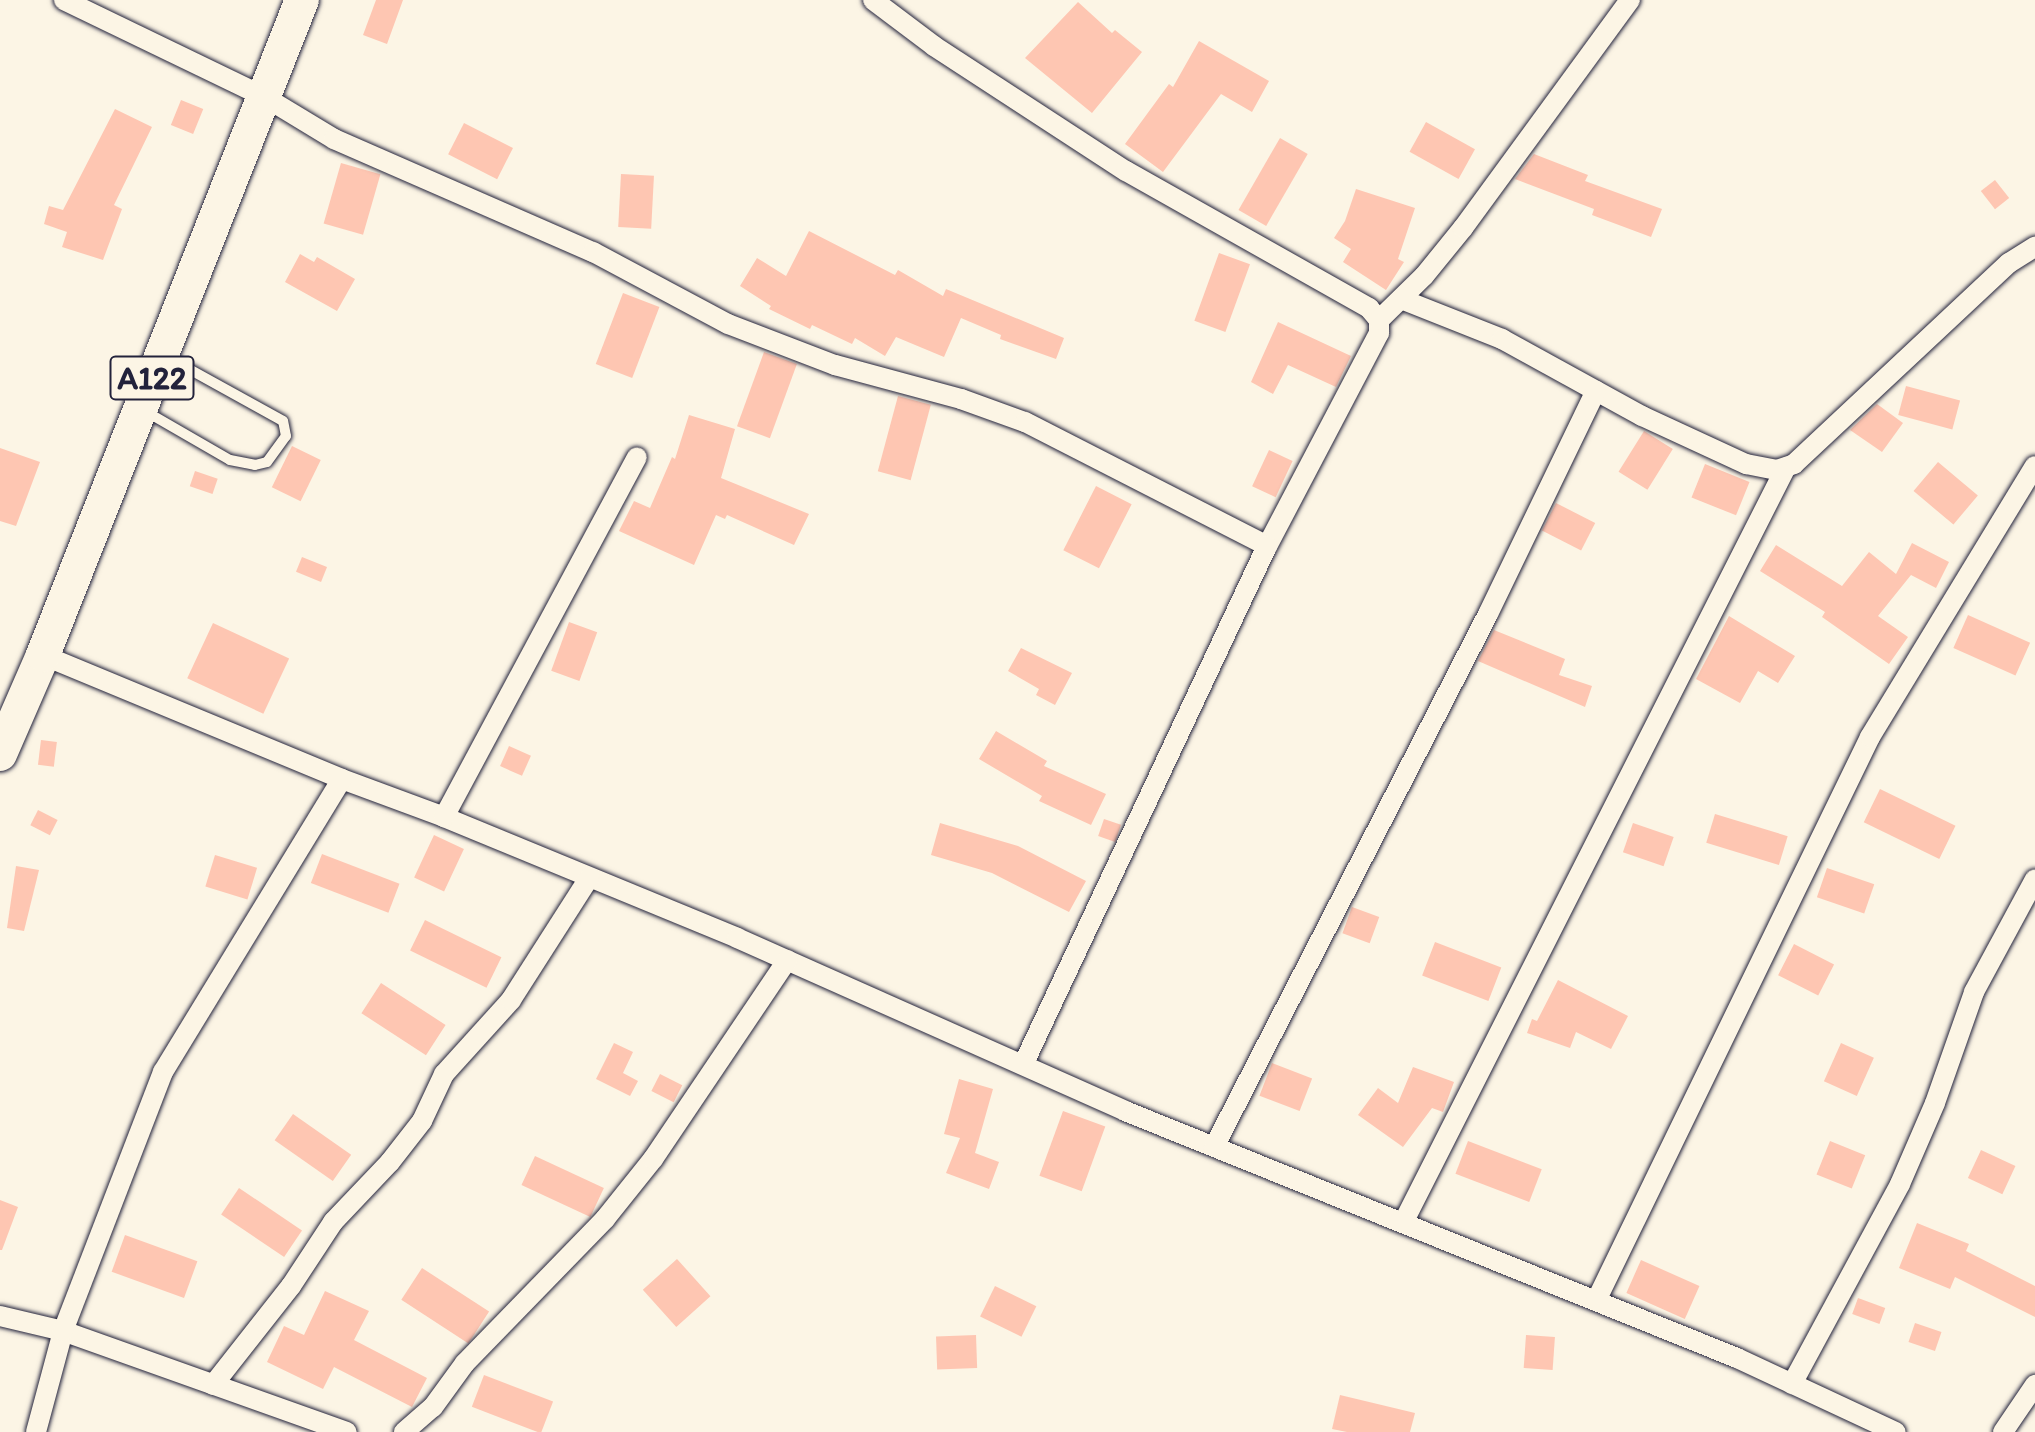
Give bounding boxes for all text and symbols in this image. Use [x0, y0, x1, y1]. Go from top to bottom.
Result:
road number: A122 [108, 350, 196, 406]

